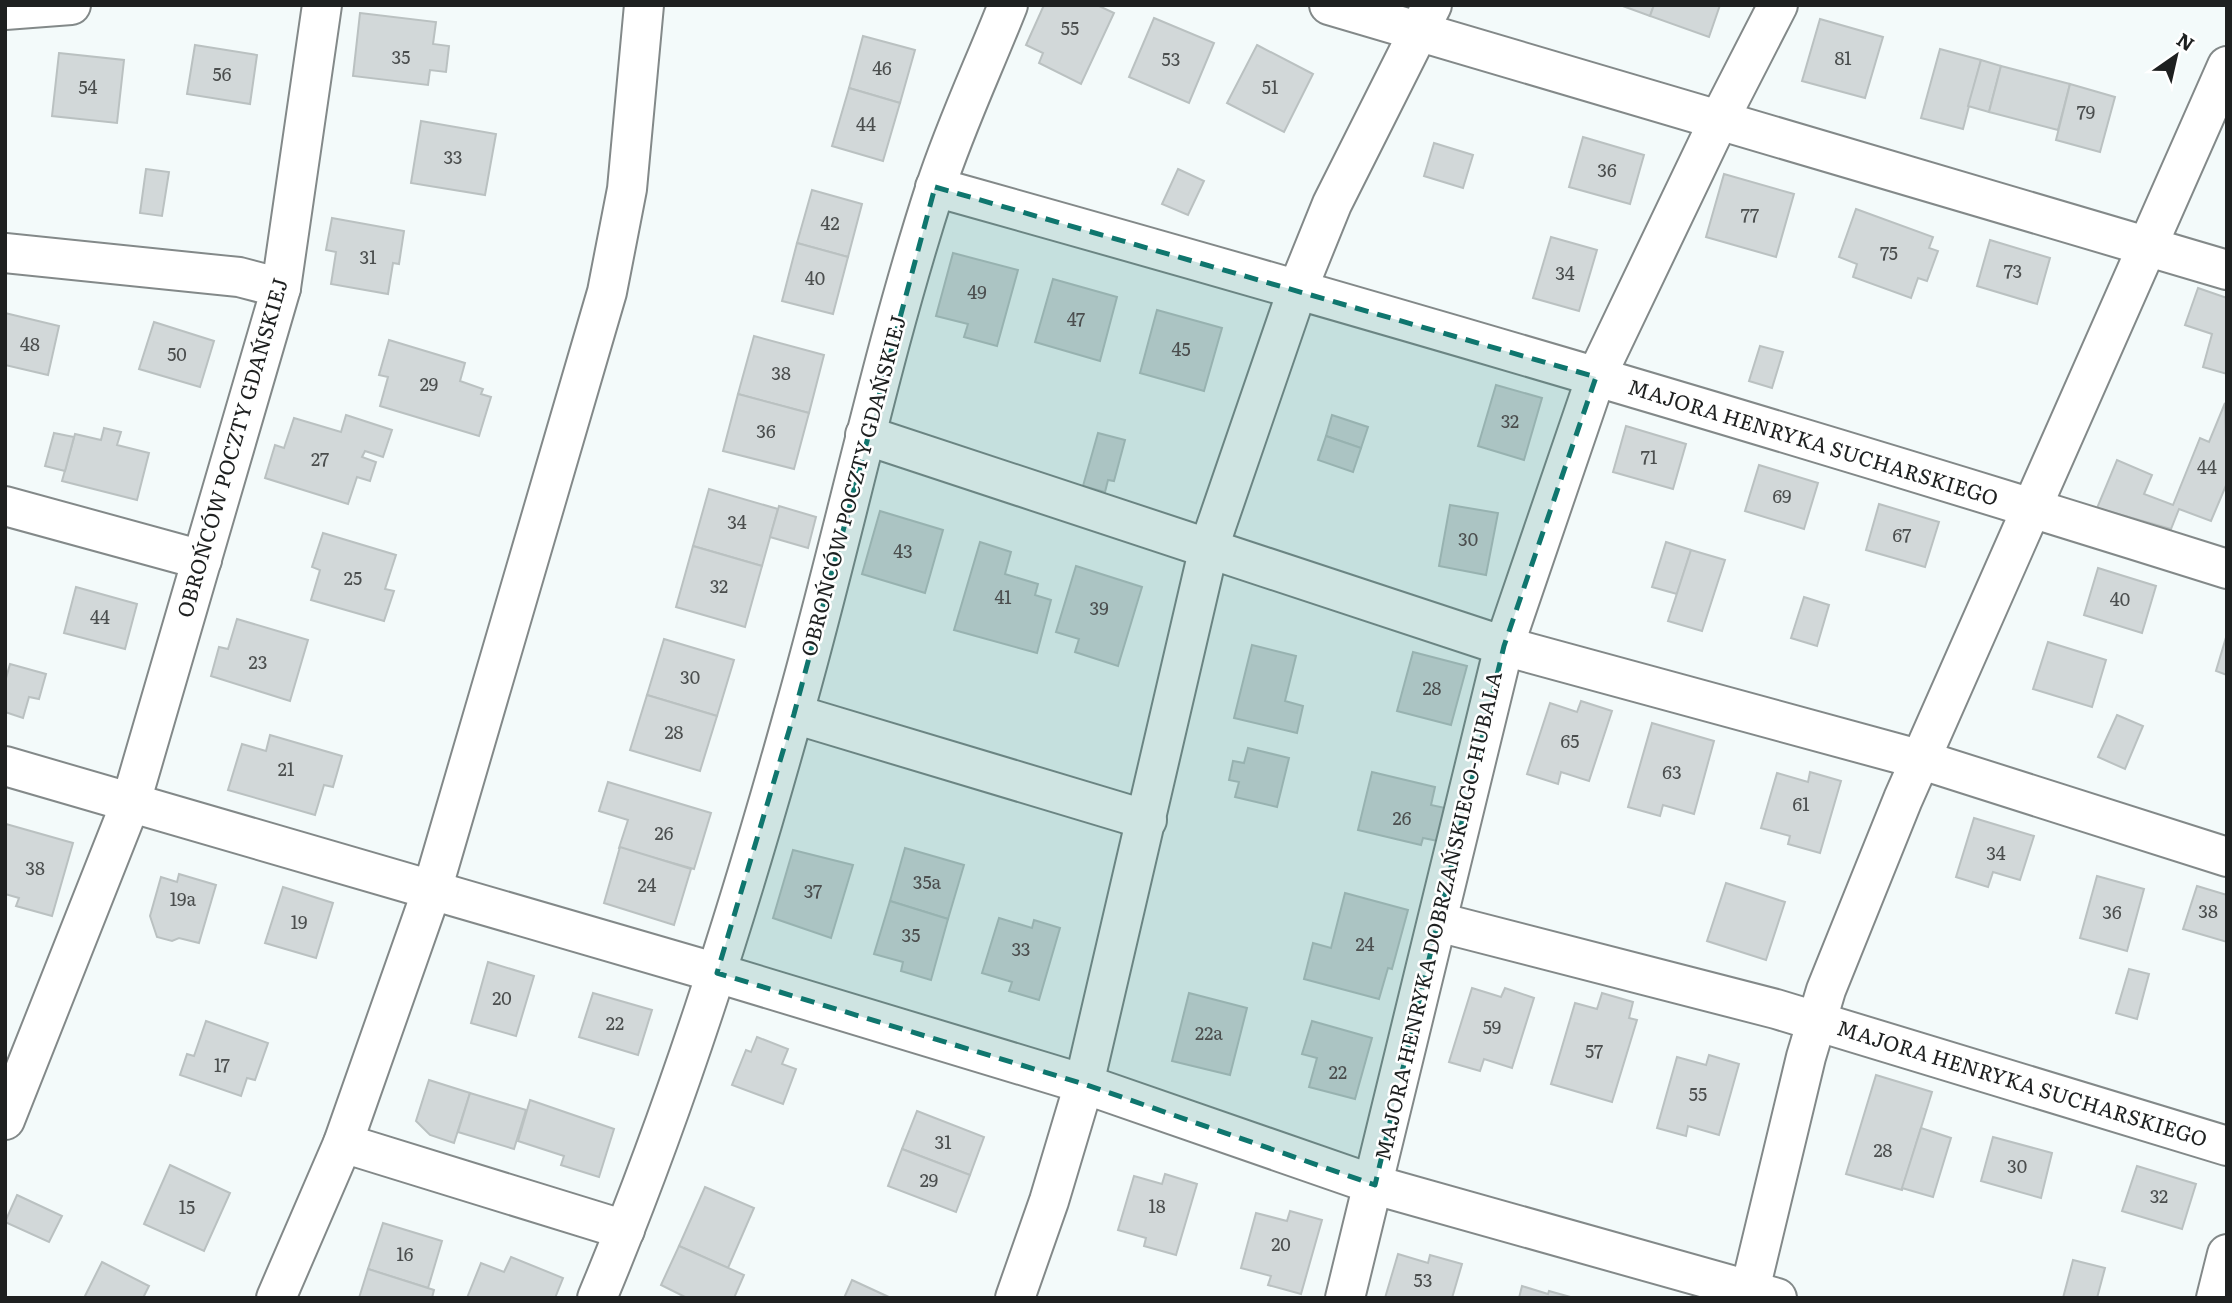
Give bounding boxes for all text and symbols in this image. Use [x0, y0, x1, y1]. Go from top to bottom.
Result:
house number: 55 [1061, 14, 1079, 41]
north arrow [2141, 21, 2211, 91]
text: N [2172, 25, 2201, 57]
house number: 35 [392, 43, 410, 70]
house number: 81 [1834, 44, 1852, 71]
house number: 53 [1162, 45, 1180, 72]
house number: 46 [872, 54, 892, 81]
house number: 56 [213, 60, 232, 87]
house number: 54 [78, 73, 98, 100]
house number: 51 [1262, 73, 1278, 100]
house number: 79 [2077, 98, 2095, 125]
house number: 44 [856, 110, 876, 137]
house number: 33 [444, 143, 462, 170]
house number: 36 [1597, 156, 1617, 183]
house number: 77 [1741, 201, 1759, 228]
house number: 42 [820, 209, 840, 236]
house number: 75 [1880, 239, 1898, 266]
house number: 31 [359, 243, 377, 270]
house number: 73 [2004, 257, 2022, 284]
house number: 34 [1555, 259, 1575, 286]
house number: 40 [805, 264, 825, 291]
street label: OBROŃCÓW POCZTY GDAŃSKIEJ [167, 274, 294, 621]
house number: 49 [967, 278, 987, 305]
house number: 47 [1067, 305, 1085, 332]
street label: OBROŃCÓW POCZTY GDAŃSKIEJ [791, 311, 912, 659]
house number: 48 [20, 330, 40, 357]
house number: 45 [1171, 335, 1191, 362]
house number: 50 [167, 340, 187, 367]
house number: 38 [771, 359, 791, 386]
street label: MAJORA HENRYKA SUCHARSKIEGO [1625, 369, 2003, 512]
house number: 29 [420, 370, 438, 397]
house number: 32 [1501, 407, 1519, 434]
house number: 36 [756, 417, 776, 444]
house number: 71 [1641, 443, 1657, 470]
house number: 27 [311, 445, 329, 472]
house number: 44 [2197, 453, 2217, 480]
house number: 69 [1772, 482, 1792, 509]
house number: 34 [727, 508, 747, 535]
house number: 67 [1893, 521, 1911, 548]
house number: 30 [1458, 525, 1478, 552]
house number: 43 [893, 537, 913, 564]
house number: 25 [344, 564, 362, 591]
house number: 32 [710, 572, 728, 599]
house number: 41 [994, 583, 1012, 610]
house number: 40 [2110, 585, 2130, 612]
house number: 39 [1089, 594, 1109, 621]
house number: 44 [90, 603, 110, 630]
house number: 23 [249, 648, 267, 675]
house number: 30 [680, 663, 700, 690]
street label: MAJORA HENRYKA DOBRZAŃSKIEGO-HUBALA [1365, 667, 1508, 1163]
house number: 28 [1422, 674, 1442, 701]
house number: 28 [664, 718, 684, 745]
house number: 65 [1561, 727, 1579, 754]
house number: 21 [278, 755, 294, 782]
house number: 63 [1662, 758, 1682, 785]
house number: 61 [1793, 790, 1810, 817]
house number: 26 [1393, 804, 1412, 831]
house number: 26 [655, 819, 674, 846]
house number: 34 [1986, 839, 2006, 866]
house number: 38 [25, 854, 45, 881]
house number: 35a [913, 868, 942, 895]
house number: 24 [637, 871, 657, 898]
house number: 37 [804, 877, 822, 904]
house number: 19a [170, 885, 197, 912]
house number: 38 [2198, 897, 2218, 924]
house number: 36 [2102, 898, 2122, 925]
house number: 19 [291, 908, 307, 935]
house number: 35 [902, 921, 920, 948]
house number: 24 [1355, 930, 1375, 957]
house number: 33 [1012, 935, 1030, 962]
house number: 20 [492, 984, 512, 1011]
house number: 22 [606, 1009, 624, 1036]
street label: MAJORA HENRYKA SUCHARSKIEGO [1834, 1010, 2212, 1153]
house number: 59 [1483, 1013, 1501, 1040]
house number: 22a [1195, 1019, 1223, 1046]
house number: 57 [1585, 1037, 1603, 1064]
house number: 17 [214, 1051, 230, 1078]
house number: 22 [1329, 1058, 1347, 1085]
house number: 55 [1689, 1080, 1707, 1107]
house number: 31 [934, 1128, 952, 1155]
house number: 28 [1873, 1136, 1893, 1163]
house number: 30 [2007, 1152, 2027, 1179]
house number: 29 [920, 1166, 938, 1193]
house number: 32 [2150, 1182, 2168, 1209]
house number: 18 [1148, 1192, 1166, 1219]
house number: 15 [179, 1193, 195, 1220]
house number: 20 [1271, 1230, 1291, 1257]
house number: 16 [397, 1240, 414, 1267]
house number: 53 [1414, 1266, 1432, 1293]

